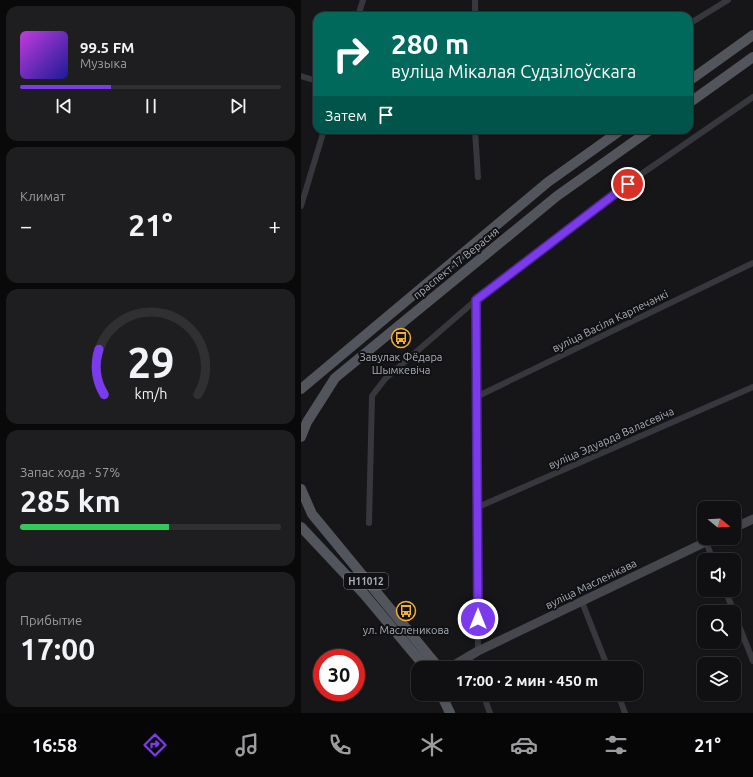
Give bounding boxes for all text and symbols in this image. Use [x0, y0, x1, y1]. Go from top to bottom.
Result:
icon: right [325, 28, 377, 80]
text: 280 m [391, 28, 469, 59]
text: 99.5 FM [80, 39, 134, 56]
text: Музыка [80, 56, 127, 70]
text: вуліца Мікалая Судзілоўскага [391, 61, 636, 81]
icon: previous [53, 95, 75, 117]
icon: pause [140, 95, 162, 117]
icon: next [227, 95, 249, 117]
icon: arrive [375, 104, 397, 126]
text: Затем [325, 107, 367, 124]
pin [611, 167, 645, 201]
icon: arrive [617, 173, 639, 195]
text: Климат [20, 189, 65, 203]
text: 21° [128, 208, 173, 242]
text: − [20, 213, 32, 238]
text: + [269, 213, 281, 238]
street label: праспект 17 Верасня [411, 225, 501, 301]
street label: вуліца Васіля Карпечанкі [550, 288, 670, 354]
bus stop icon: Завулак Фёдара Шымкевіча [390, 327, 412, 349]
text: 29 [127, 338, 174, 385]
place label: Завулак Фёдара Шымкевіча [359, 351, 443, 376]
text: km/h [134, 385, 167, 401]
street label: вуліца Эдуарда Валасевіча [546, 405, 676, 471]
text: Запас хода · 57% [20, 465, 120, 479]
text: 285 km [20, 484, 121, 518]
north arrow [697, 501, 741, 545]
map controls [697, 501, 741, 701]
button: sound [697, 553, 741, 597]
street label: вуліца Масленікава [543, 557, 639, 611]
road number: Н11012 [344, 573, 388, 589]
position arrow [457, 598, 499, 640]
bus stop icon: ул. Масленикова [395, 600, 417, 622]
button: search [697, 605, 741, 649]
text: Прибытие [20, 613, 82, 627]
place label: ул. Масленикова [363, 624, 449, 636]
text: 17:00 [20, 632, 95, 666]
speed limit sign: 30 [313, 649, 365, 701]
button: layers [697, 657, 741, 701]
text: 17:00 · 2 мин · 450 m [456, 672, 598, 689]
icon: directions [141, 731, 169, 759]
icon: music [233, 731, 261, 759]
icon: phone [326, 731, 354, 759]
icon: climate [418, 731, 446, 759]
icon: car [510, 731, 538, 759]
icon: filters [602, 731, 630, 759]
text: 16:58 [32, 735, 77, 755]
text: 21° [694, 735, 721, 755]

